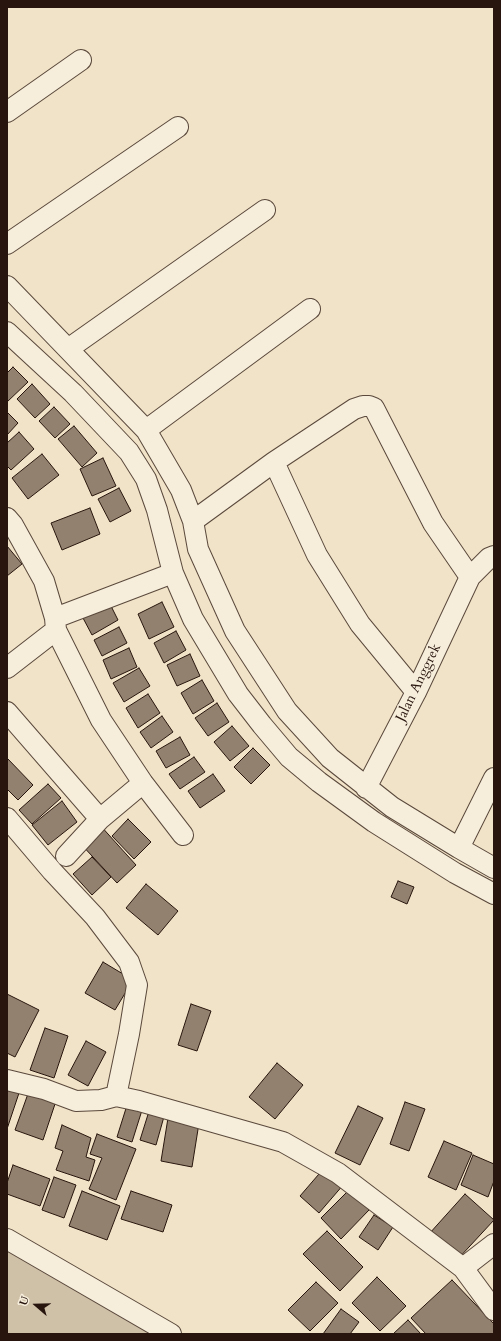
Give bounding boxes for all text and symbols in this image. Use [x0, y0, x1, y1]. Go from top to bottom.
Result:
street label: Jalan Anggrek [393, 641, 445, 725]
north arrow [16, 1285, 56, 1325]
text: U [16, 1294, 33, 1308]

